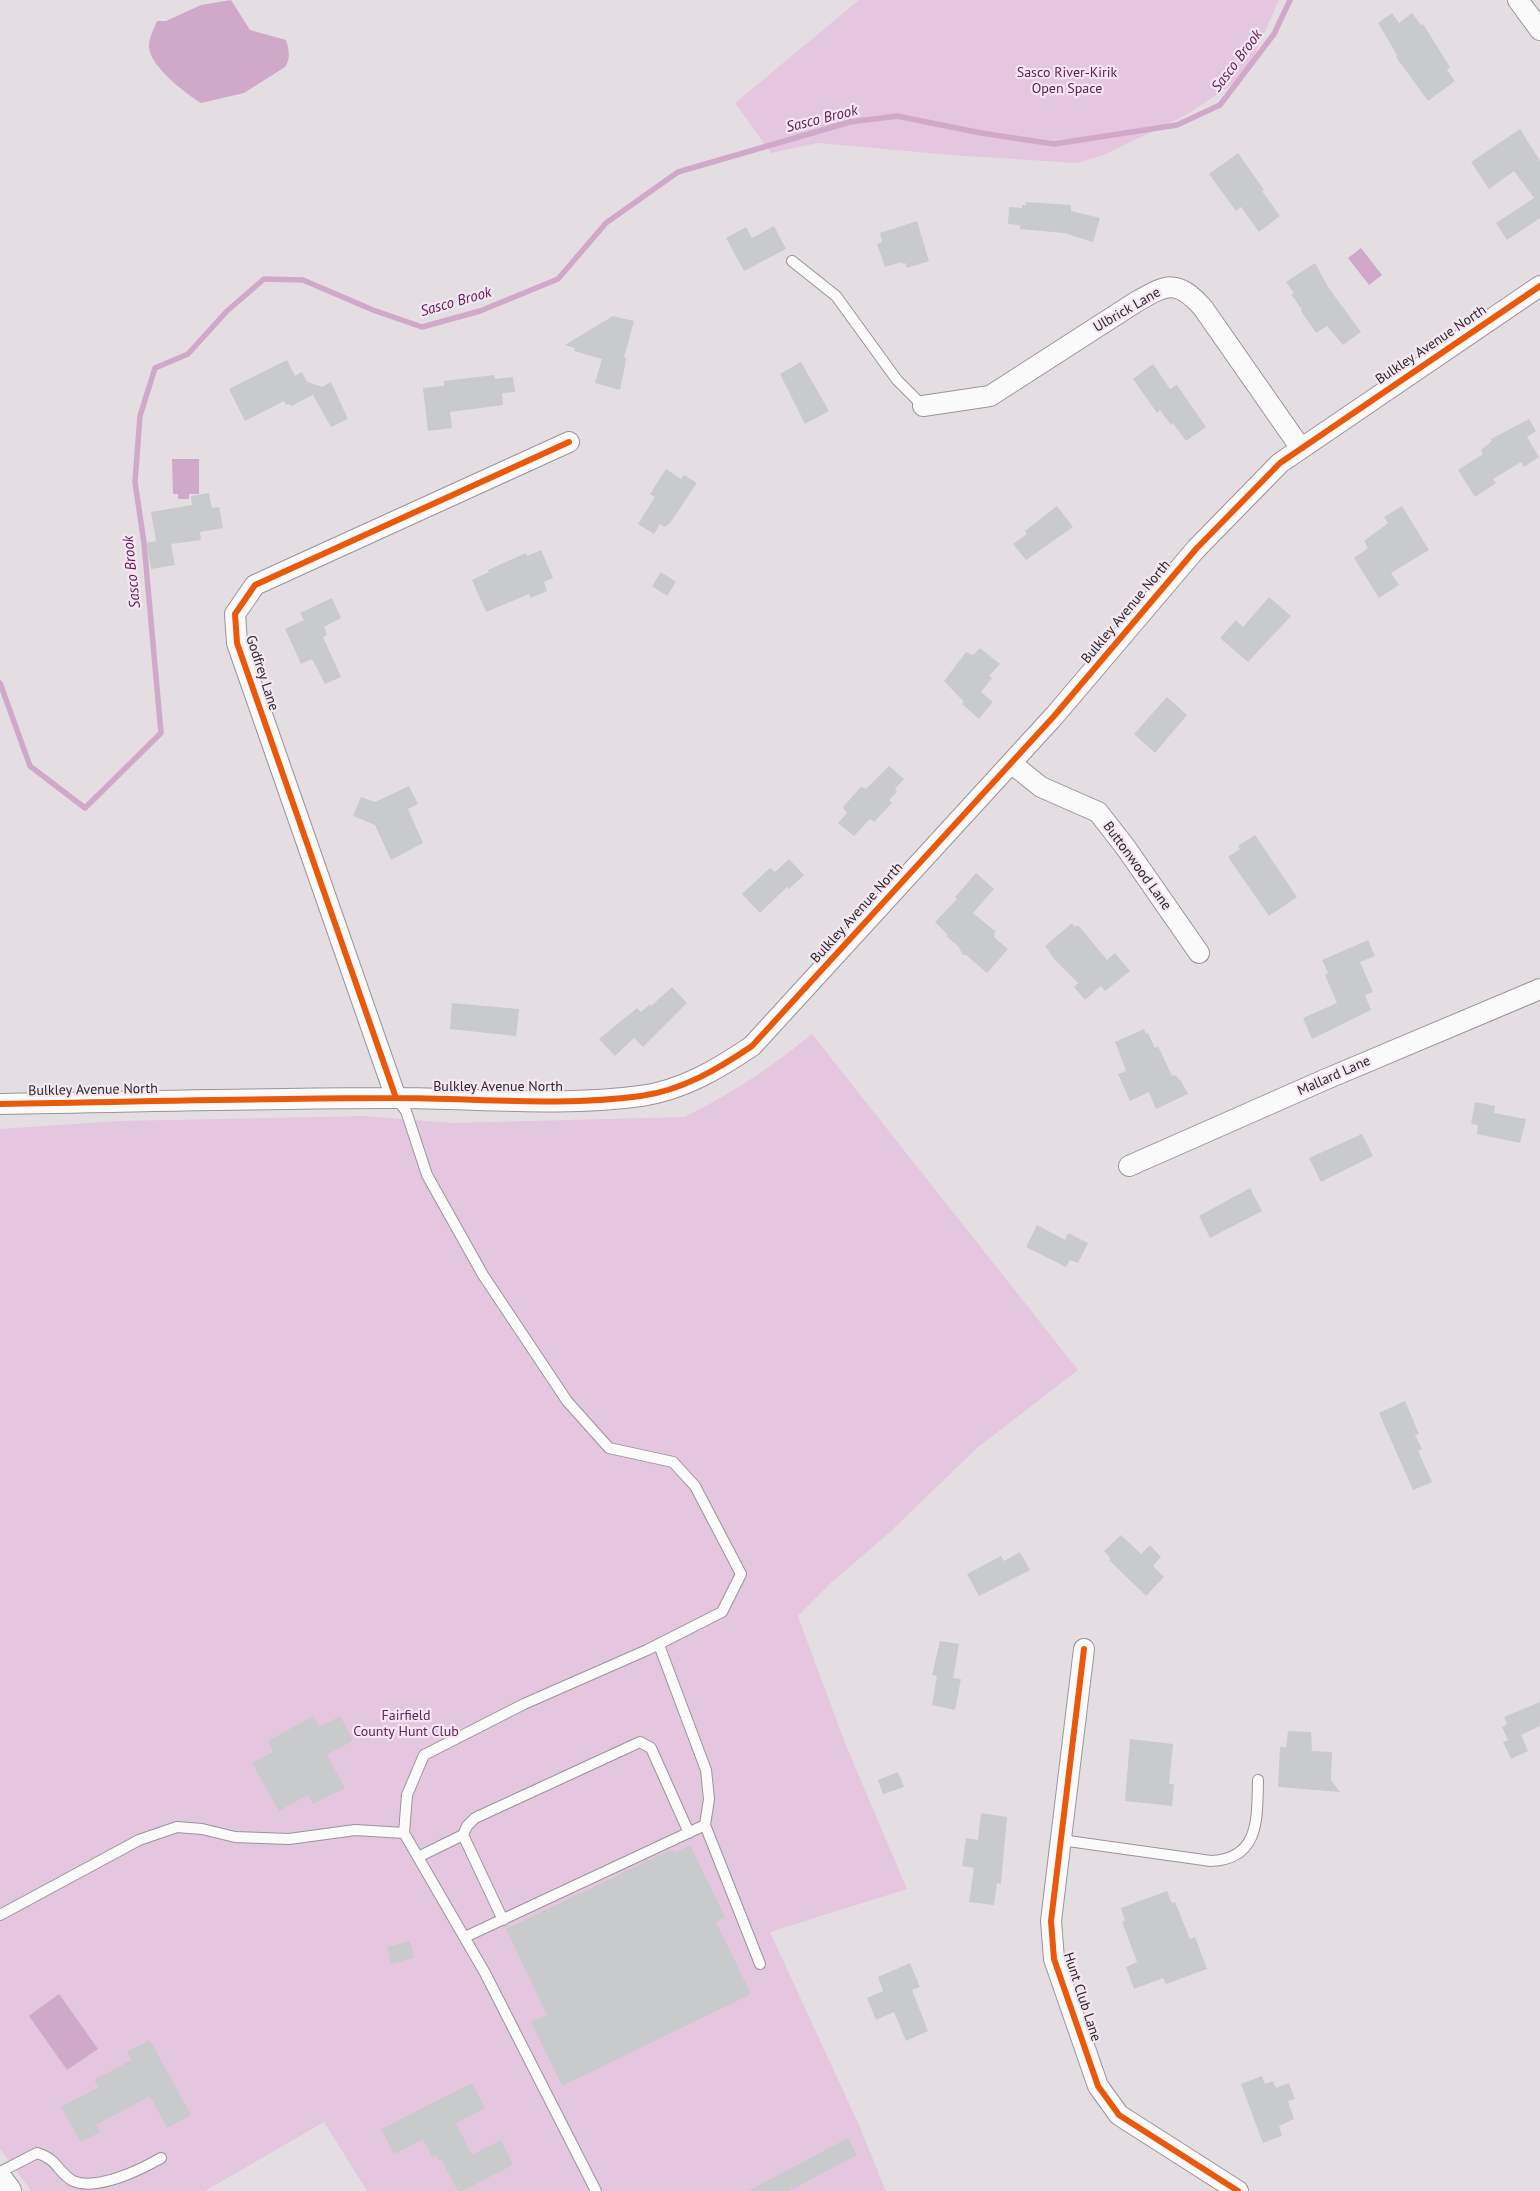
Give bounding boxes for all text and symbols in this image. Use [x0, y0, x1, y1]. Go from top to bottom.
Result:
water label: Sasco Brook [1208, 26, 1266, 96]
park label: Sasco River-Kirik Open Space [1017, 65, 1117, 98]
water label: Sasco Brook [784, 101, 860, 137]
water label: Sasco Brook [418, 283, 494, 321]
street label: Ulbrick Lane [1090, 284, 1164, 336]
street label: Bulkley Avenue North [1373, 302, 1489, 388]
water label: Sasco Brook [119, 535, 145, 609]
street label: Bulkley Avenue North [1078, 557, 1174, 667]
street label: Godfrey Lane [242, 633, 282, 713]
street label: Buttonwood Lane [1099, 818, 1175, 914]
street label: Bulkley Avenue North [807, 859, 907, 967]
street label: Mallard Lane [1295, 1052, 1373, 1100]
street label: Bulkley Avenue North [433, 1079, 563, 1095]
street label: Bulkley Avenue North [28, 1080, 158, 1100]
park label: Fairfield County Hunt Club [353, 1708, 459, 1740]
street label: Hunt Club Lane [1060, 1950, 1104, 2044]

